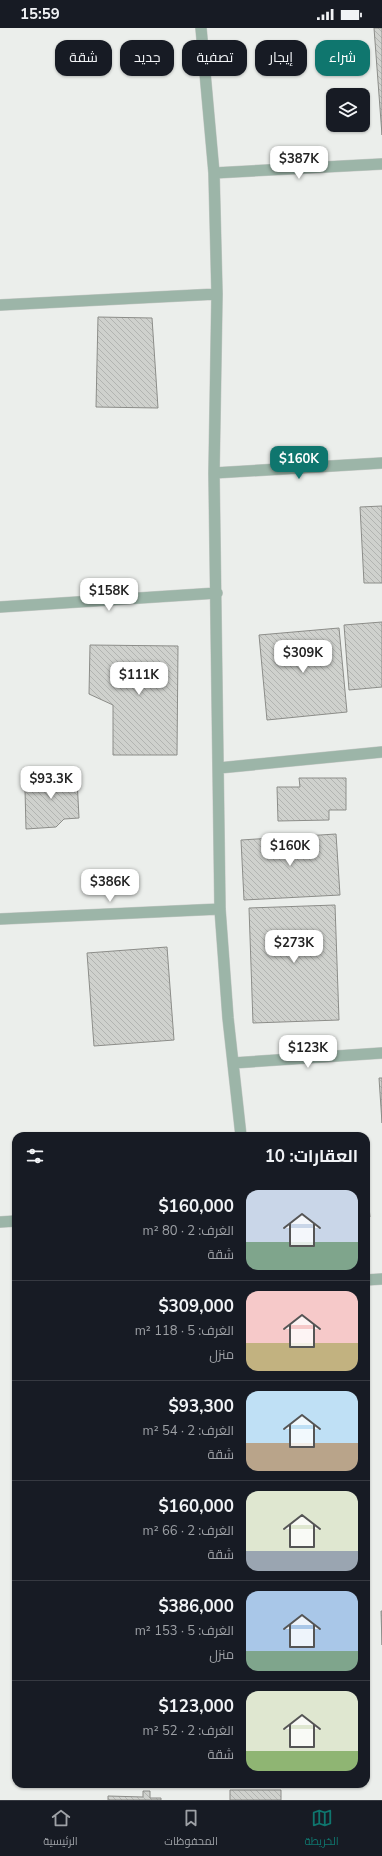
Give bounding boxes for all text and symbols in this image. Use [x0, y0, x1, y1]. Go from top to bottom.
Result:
text: 15:59 [20, 4, 60, 24]
chip: شقة [55, 40, 112, 76]
chip: جديد [120, 40, 174, 76]
chip: تصفية [182, 40, 247, 76]
chip: إيجار [255, 40, 307, 76]
chip: شراء [315, 40, 370, 76]
map controls [326, 88, 370, 132]
button: layers [326, 88, 370, 132]
pin: $387K [271, 146, 327, 180]
text: $387K [279, 150, 319, 168]
pin: $160K [271, 446, 327, 480]
text: $160K [279, 450, 319, 468]
pin: $158K [81, 578, 137, 612]
text: $158K [89, 582, 129, 600]
pin: $309K [275, 640, 331, 674]
text: $309K [283, 644, 323, 662]
pin: $111K [111, 662, 167, 696]
text: $111K [119, 666, 159, 684]
pin: $93.3K [18, 766, 84, 800]
text: $93.3K [29, 770, 73, 788]
pin: $160K [262, 833, 318, 867]
text: $160K [270, 837, 310, 855]
pin: $386K [82, 869, 138, 903]
text: $386K [90, 873, 130, 891]
pin: $273K [266, 930, 322, 964]
text: $273K [274, 934, 314, 952]
pin: $123K [280, 1035, 336, 1069]
text: $123K [288, 1039, 328, 1057]
icon: filters [24, 1145, 46, 1167]
text: العقارات: 10 [265, 1145, 358, 1168]
text: $160,000 [158, 1195, 234, 1218]
icon: home [278, 1206, 326, 1254]
text: الغرف: 2 · 80 m² [143, 1222, 234, 1240]
text: شقة [207, 1246, 234, 1264]
text: $309,000 [158, 1295, 234, 1318]
icon: home [278, 1307, 326, 1355]
text: الغرف: 5 · 118 m² [135, 1322, 234, 1340]
text: منزل [209, 1346, 234, 1364]
text: $93,300 [169, 1395, 234, 1418]
icon: home [278, 1407, 326, 1455]
text: الغرف: 2 · 54 m² [143, 1422, 234, 1440]
text: شقة [207, 1446, 234, 1464]
text: $160,000 [158, 1495, 234, 1518]
icon: home [278, 1507, 326, 1555]
text: الغرف: 2 · 66 m² [143, 1522, 234, 1540]
text: شقة [207, 1546, 234, 1564]
text: $386,000 [158, 1595, 234, 1618]
icon: home [278, 1607, 326, 1655]
text: الغرف: 5 · 153 m² [135, 1622, 234, 1640]
text: منزل [209, 1646, 234, 1664]
text: $123,000 [158, 1695, 234, 1718]
icon: home [278, 1707, 326, 1755]
text: الغرف: 2 · 52 m² [143, 1722, 234, 1740]
text: شقة [207, 1746, 234, 1764]
tab: الرئيسية [43, 1807, 78, 1851]
tab: المحفوظات [164, 1807, 218, 1851]
tab: الخريطة [304, 1807, 339, 1851]

